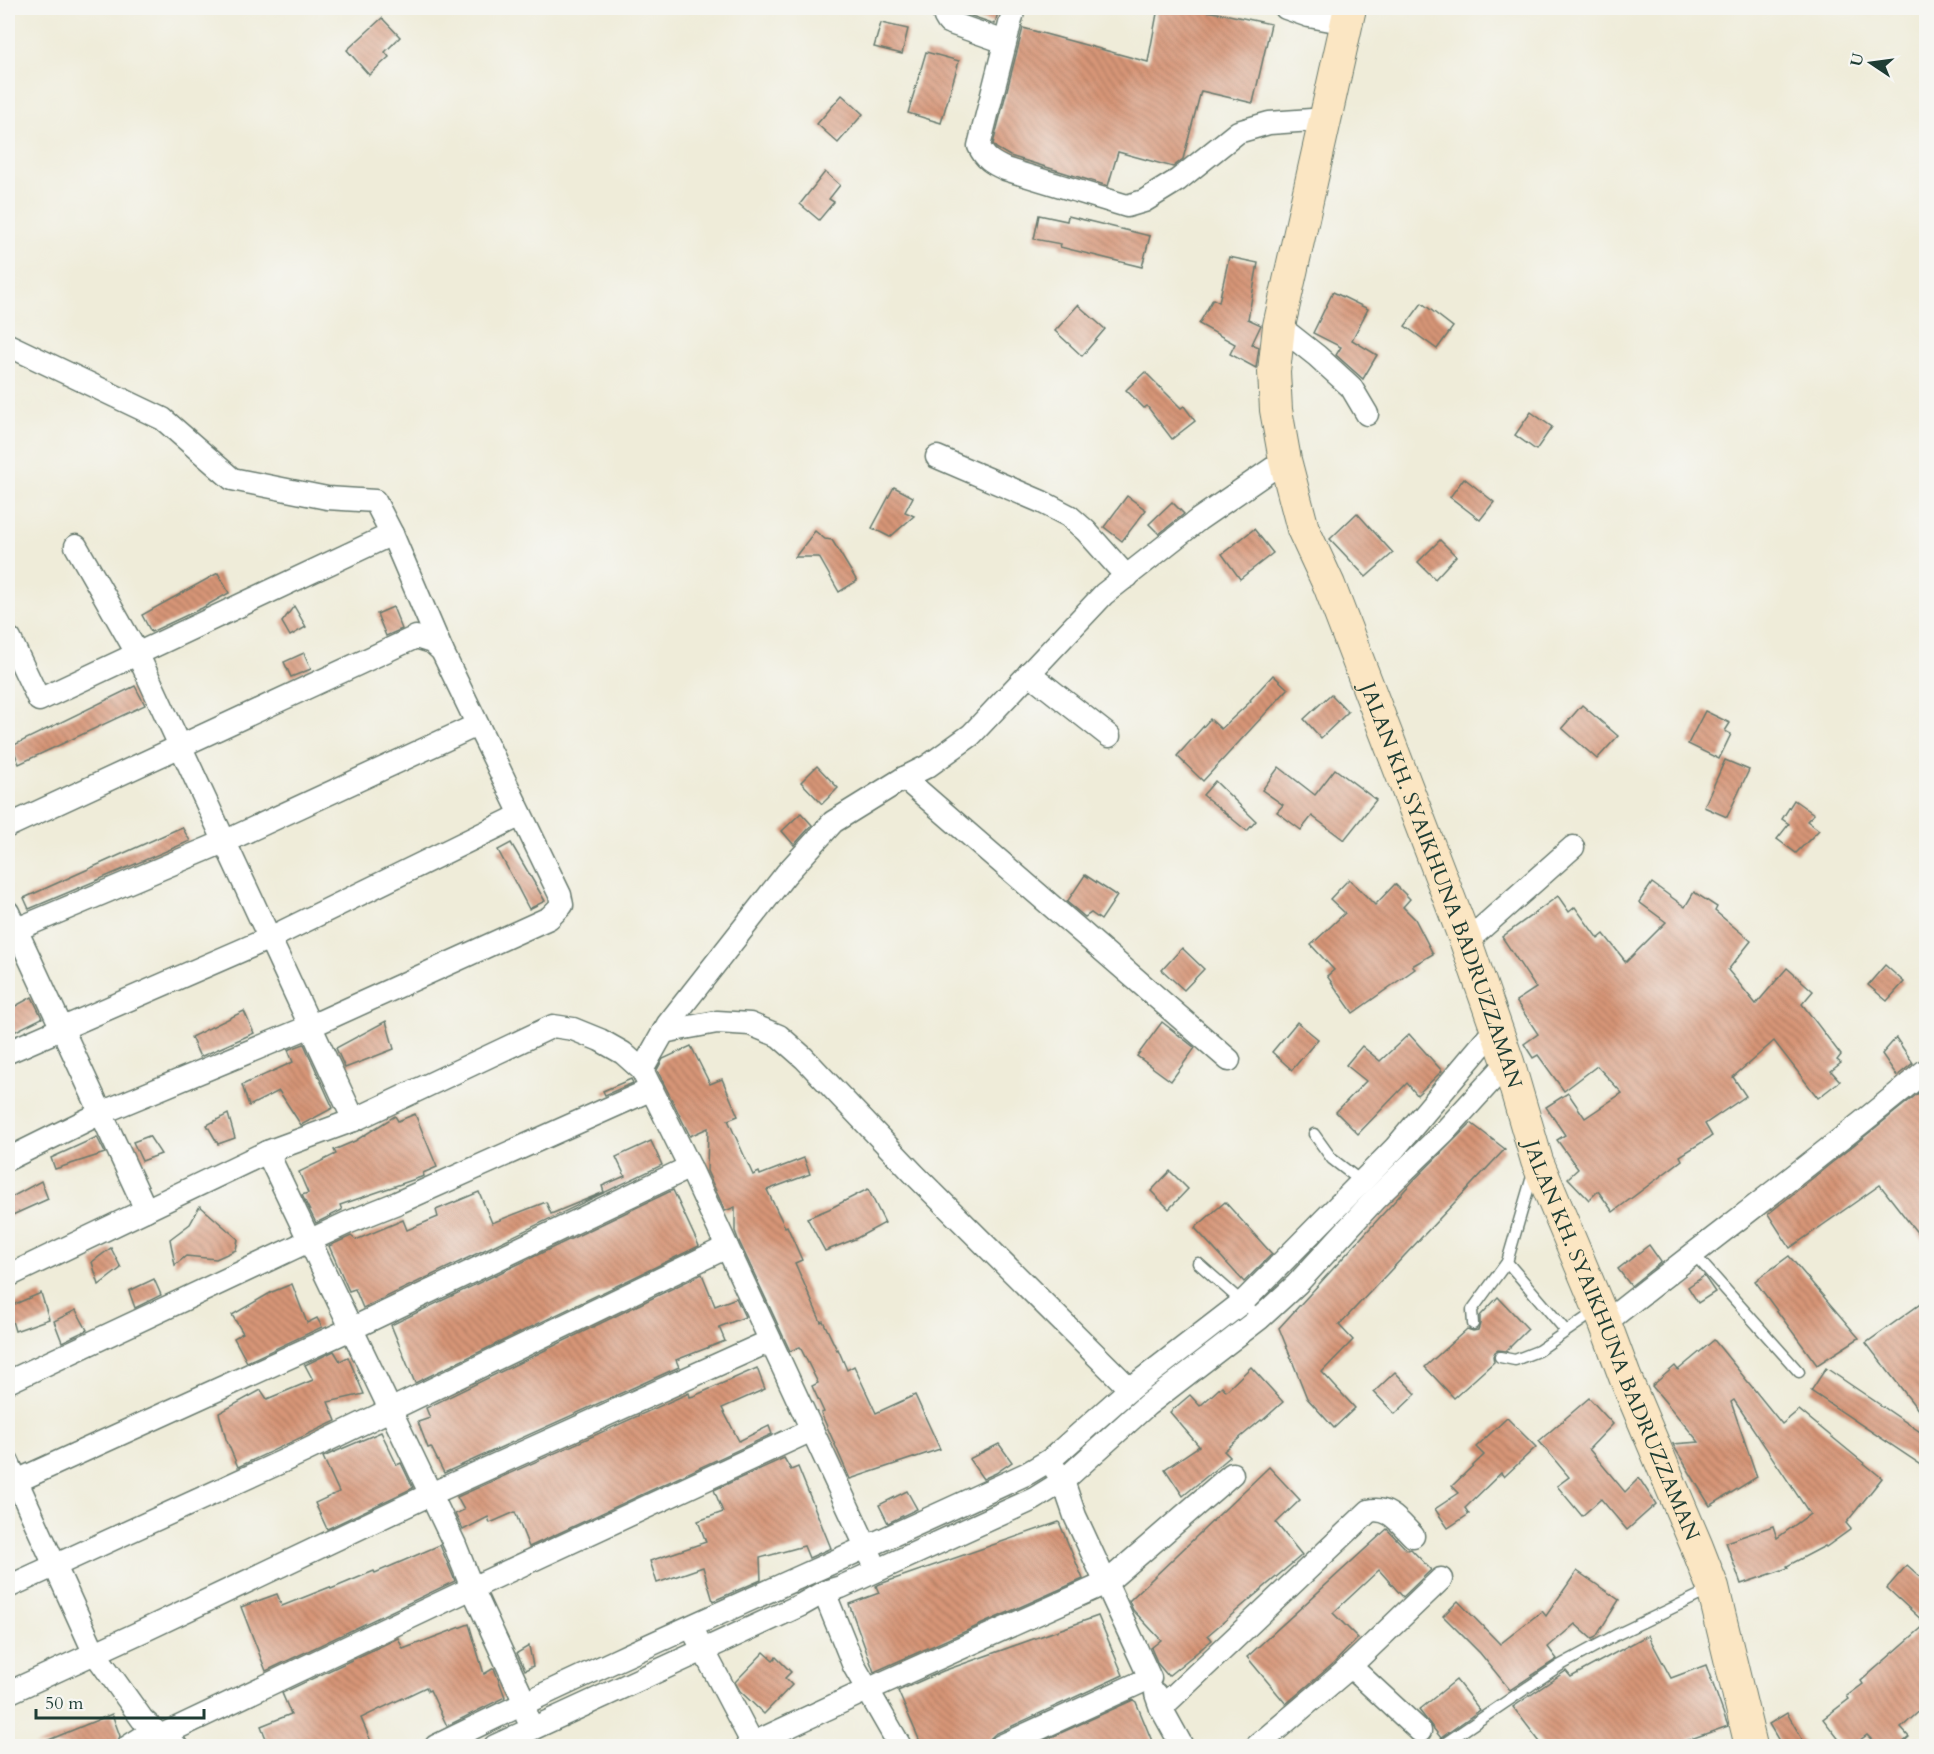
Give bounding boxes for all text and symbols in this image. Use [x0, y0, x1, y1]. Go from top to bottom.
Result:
north arrow [1841, 33, 1901, 93]
text: U [1845, 51, 1870, 69]
street label: JALAN KH. SYAIKHUNA BADRUZZAMAN [1352, 676, 1529, 1092]
street label: JALAN KH. SYAIKHUNA BADRUZZAMAN [1516, 1134, 1707, 1545]
scale bar [36, 1682, 204, 1720]
text: 50 m [45, 1691, 84, 1716]

